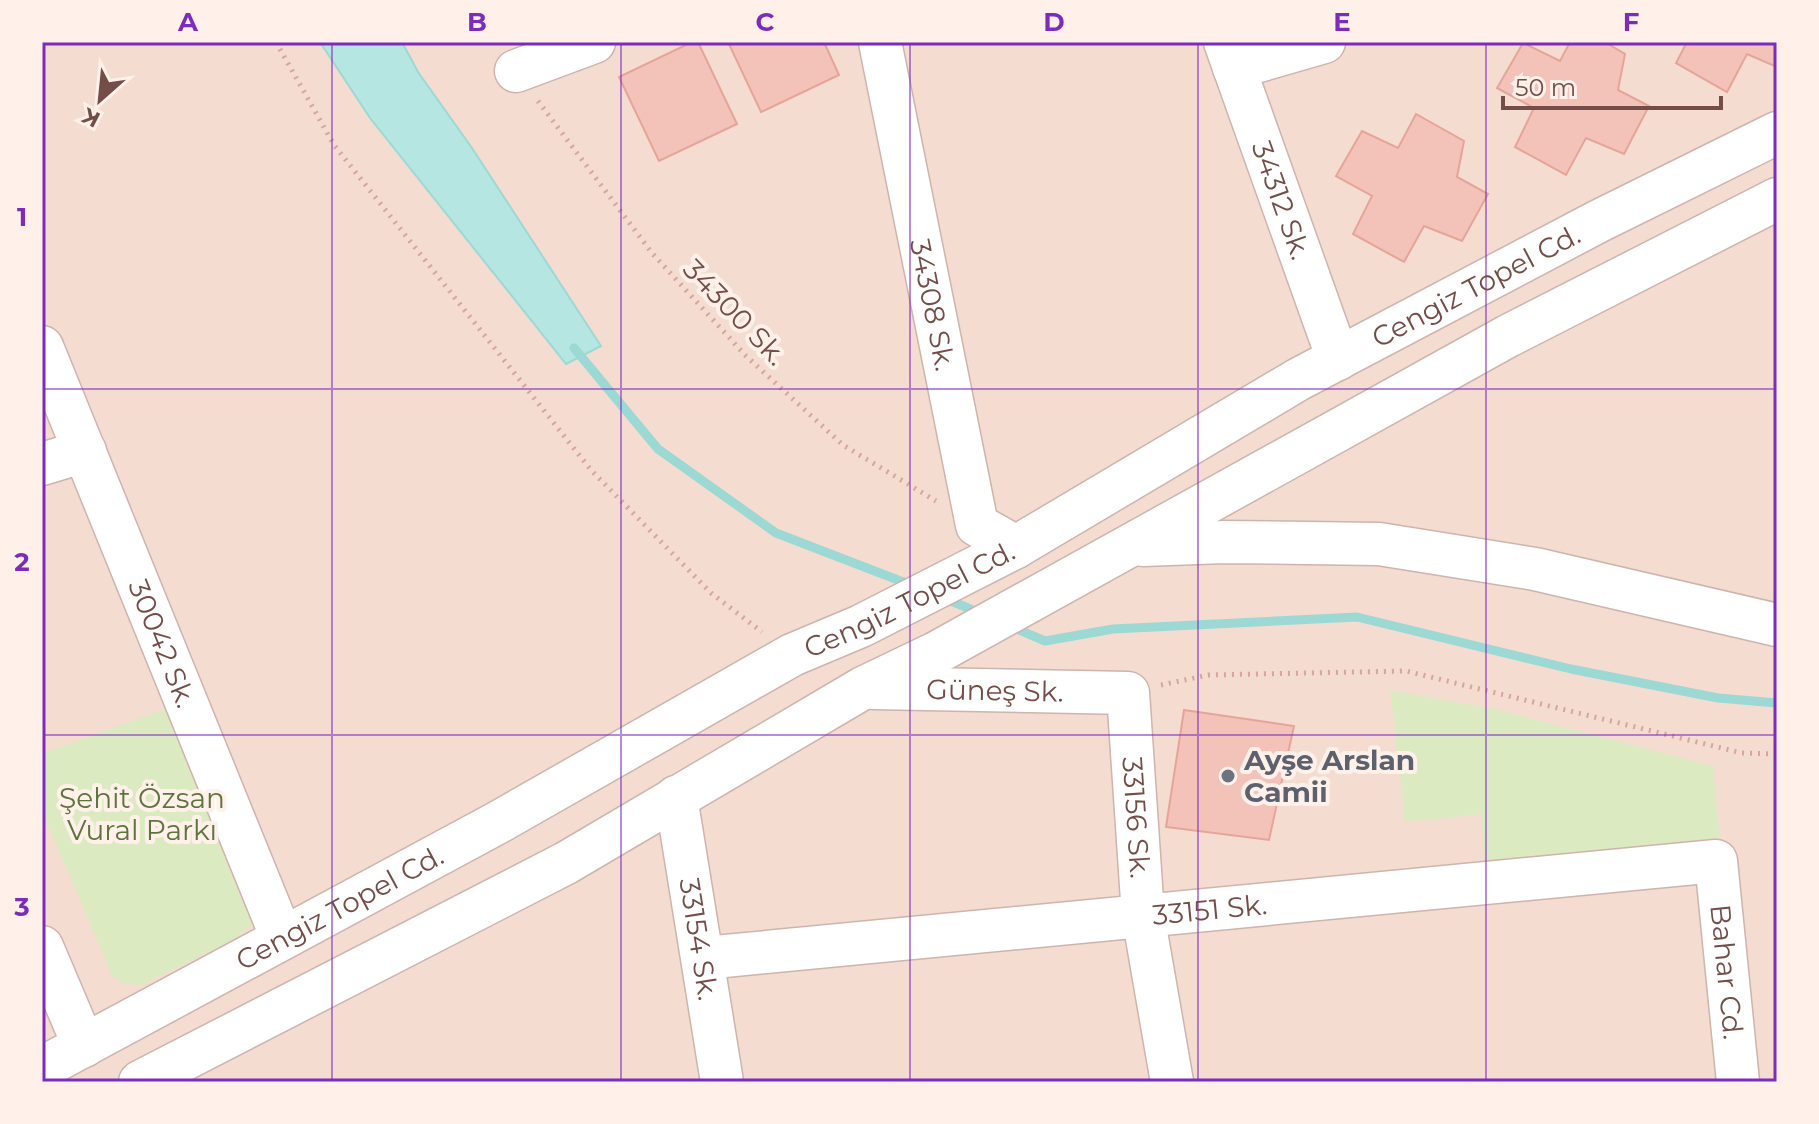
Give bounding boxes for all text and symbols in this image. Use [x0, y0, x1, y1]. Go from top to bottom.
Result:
text: A [177, 6, 199, 38]
text: B [467, 6, 487, 38]
text: C [756, 6, 775, 38]
text: D [1043, 6, 1065, 38]
text: E [1333, 6, 1351, 38]
text: F [1623, 6, 1639, 38]
north arrow [60, 60, 140, 140]
scale bar [1503, 60, 1721, 110]
text: 50 m [1515, 73, 1576, 102]
text: K [77, 101, 105, 133]
street label: 34312 Sk. [1245, 136, 1318, 264]
text: 1 [17, 201, 27, 233]
street label: Cengiz Topel Cd. [1366, 217, 1586, 355]
street label: 34308 Sk. [903, 236, 963, 374]
street label: 34300 Sk. [676, 252, 794, 372]
street label: Cengiz Topel Cd. [799, 534, 1020, 665]
text: 2 [14, 546, 30, 578]
street label: 30042 Sk. [121, 575, 204, 712]
street label: Güneş Sk. [926, 672, 1064, 709]
place label: Ayşe Arslan Camii [1243, 743, 1415, 809]
street label: 33156 Sk. [1115, 756, 1157, 880]
marker: Ayşe Arslan Camii [1219, 767, 1237, 785]
park label: Şehit Özsan Vural Parkı [59, 781, 225, 847]
street label: Cengiz Topel Cd. [230, 838, 449, 977]
street label: 33154 Sk. [672, 875, 726, 1003]
street label: 33151 Sk. [1151, 887, 1269, 932]
text: 3 [13, 891, 30, 923]
street label: Bahar Cd. [1703, 903, 1751, 1041]

